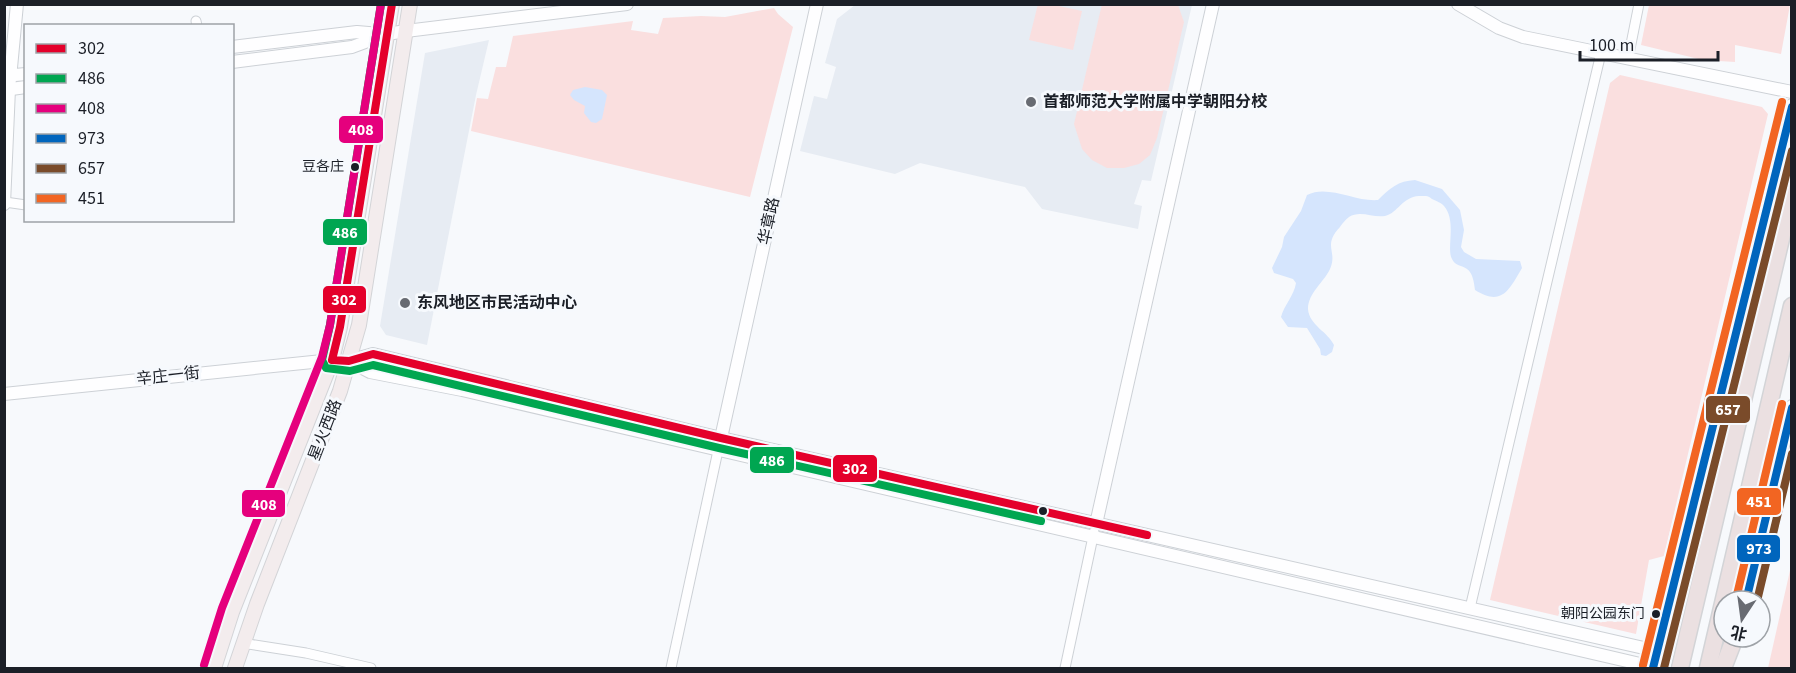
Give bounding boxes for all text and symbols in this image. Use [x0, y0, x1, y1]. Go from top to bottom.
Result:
legend [24, 24, 234, 222]
scale bar [1580, 24, 1718, 62]
text: 100 m [1589, 33, 1634, 58]
text: 302 [78, 36, 105, 61]
text: 486 [78, 66, 105, 91]
place label: 首都师范大学附属中学朝阳分校 [1043, 91, 1268, 113]
marker: 首都师范大学附属中学朝阳分校 [1024, 95, 1038, 109]
text: 408 [78, 96, 105, 121]
line badge: 408 [338, 115, 384, 144]
text: 408 [348, 119, 374, 141]
text: 973 [78, 126, 105, 151]
text: 657 [78, 156, 105, 181]
place label: 豆各庄 [302, 157, 344, 177]
marker: 豆各庄 [349, 161, 361, 173]
text: 451 [78, 186, 105, 211]
street label: 华章路 [753, 195, 785, 247]
line badge: 486 [322, 218, 368, 246]
text: 486 [332, 222, 358, 244]
line badge: 302 [322, 285, 367, 314]
text: 302 [331, 289, 357, 311]
place label: 东风地区市民活动中心 [417, 292, 577, 314]
marker: 东风地区市民活动中心 [398, 296, 412, 310]
street label: 辛庄一街 [135, 362, 201, 390]
line badge: 657 [1705, 395, 1751, 424]
street label: 星火西路 [303, 396, 347, 464]
text: 657 [1715, 399, 1741, 421]
line badge: 486 [749, 446, 795, 474]
text: 486 [759, 450, 785, 472]
line badge: 302 [832, 454, 878, 483]
text: 302 [842, 458, 868, 480]
line badge: 451 [1736, 487, 1782, 516]
line badge: 408 [241, 489, 286, 518]
text: 451 [1746, 491, 1772, 513]
text: 408 [251, 494, 277, 516]
unlabelled marker [1037, 505, 1049, 517]
line badge: 973 [1736, 534, 1781, 563]
text: 973 [1746, 538, 1772, 560]
north arrow [1712, 589, 1772, 649]
place label: 朝阳公园东门 [1561, 604, 1645, 624]
marker: 朝阳公园东门 [1650, 608, 1662, 620]
text: 北 [1729, 620, 1749, 645]

